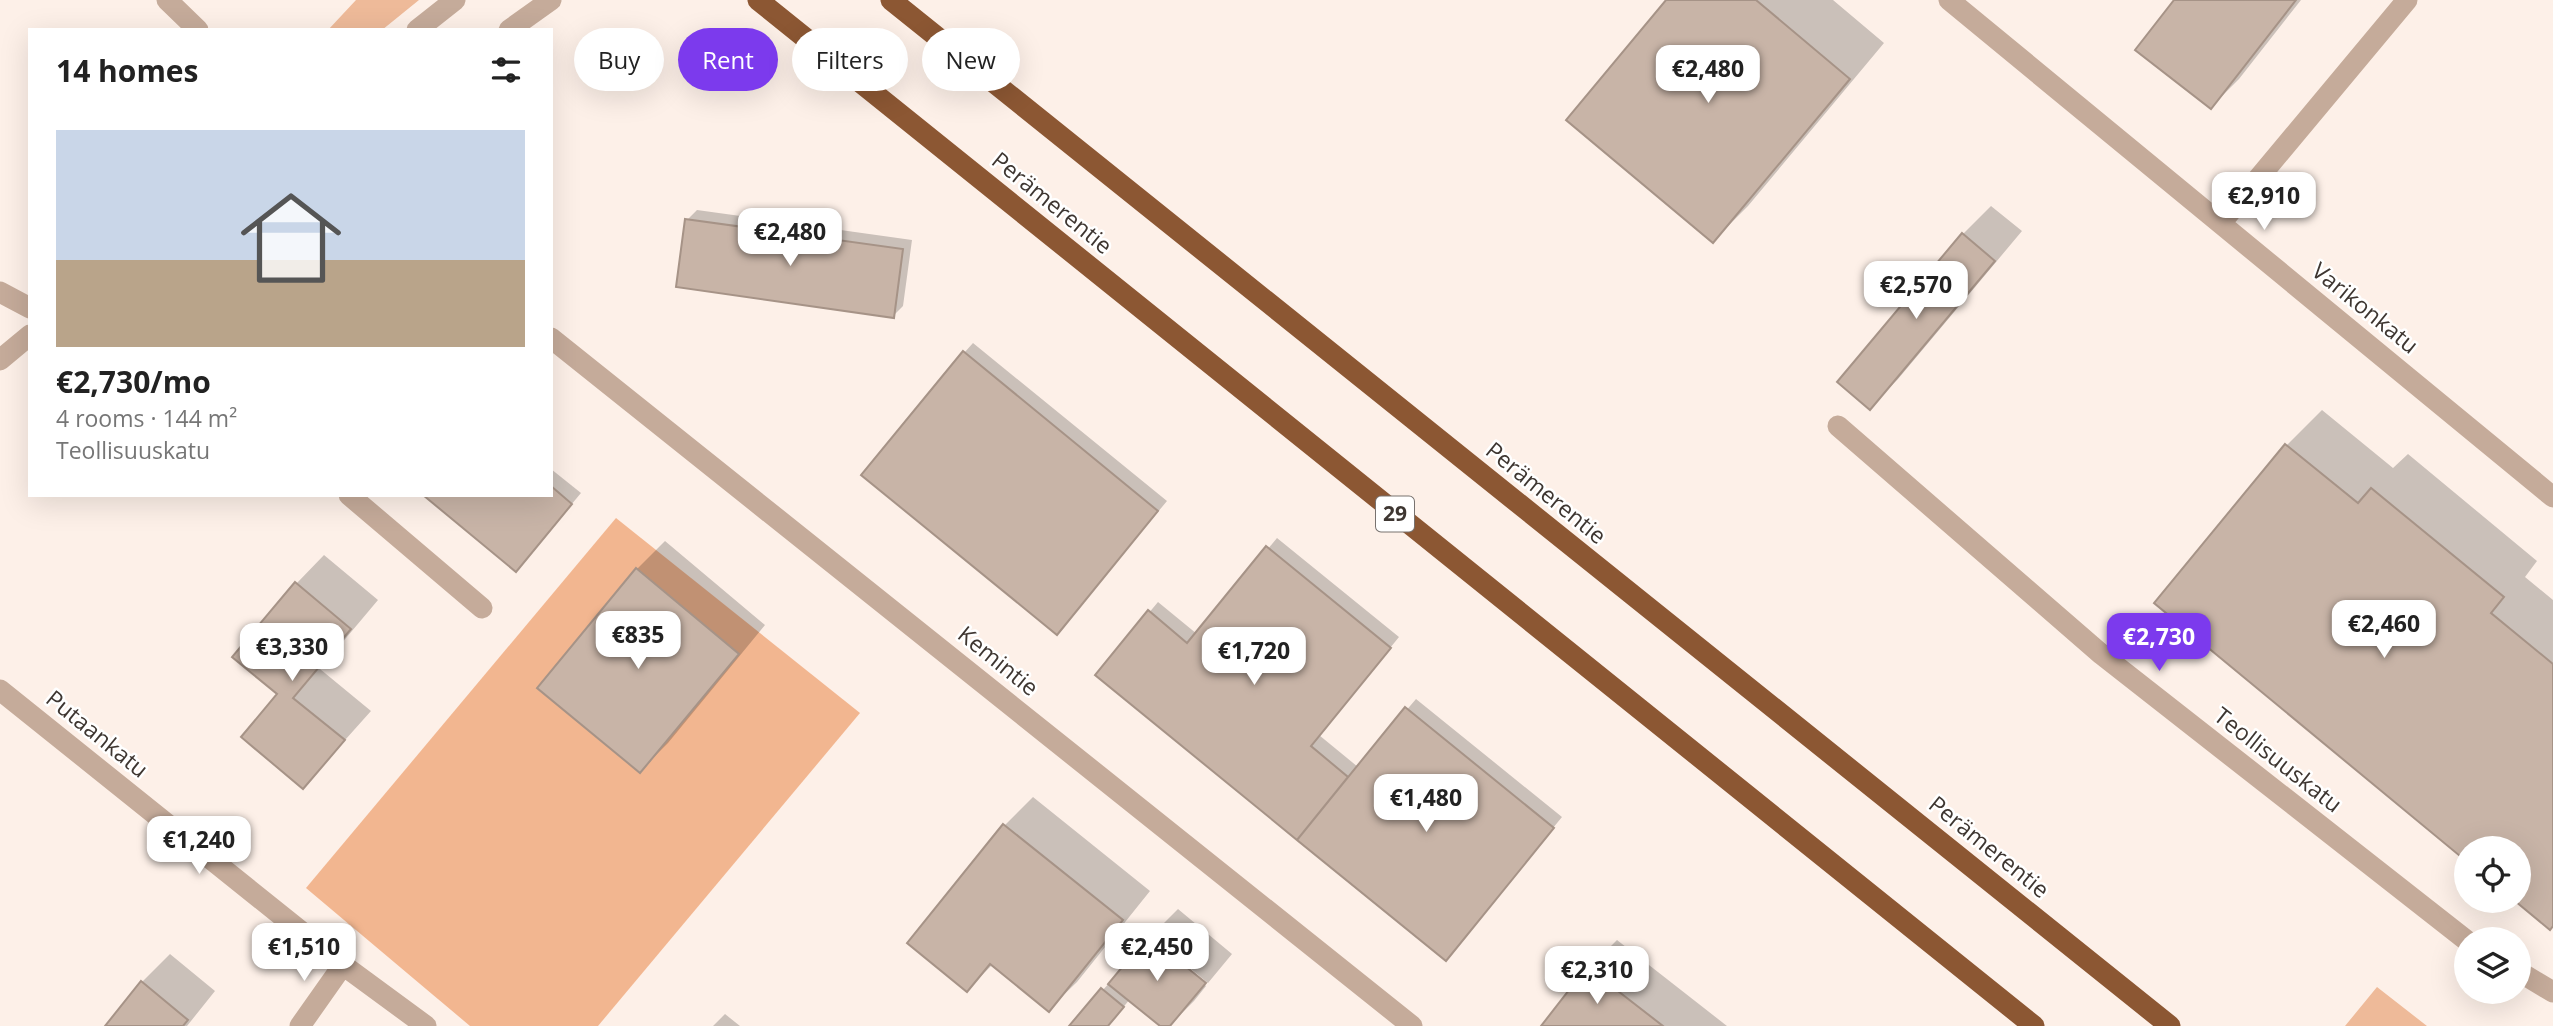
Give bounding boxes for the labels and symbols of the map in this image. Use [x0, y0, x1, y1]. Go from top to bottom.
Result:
pin: €2,480 [1651, 46, 1765, 105]
street label: Perämerentie [986, 144, 1120, 261]
pin: €2,910 [2207, 173, 2321, 232]
pin: €2,480 [733, 208, 847, 268]
street label: Varikonkatu [2305, 254, 2426, 360]
pin: €2,570 [1859, 262, 1973, 321]
street label: Perämerentie [1480, 434, 1614, 551]
road number: 29 [1376, 496, 1414, 532]
pin: €2,460 [2327, 600, 2441, 660]
pin: €835 [597, 612, 679, 671]
pin: €2,730 [2102, 614, 2216, 673]
street label: Kemintie [952, 618, 1046, 703]
pin: €3,330 [235, 624, 349, 683]
pin: €1,720 [1197, 628, 1311, 687]
street label: Putaankatu [40, 682, 155, 784]
street label: Teollisuuskatu [2208, 699, 2349, 819]
pin: €1,480 [1369, 774, 1483, 834]
street label: Perämerentie [1923, 788, 2057, 905]
pin: €1,240 [142, 816, 256, 876]
pin: €1,510 [247, 923, 361, 983]
pin: €2,450 [1100, 923, 1214, 983]
pin: €2,310 [1540, 946, 1654, 1006]

